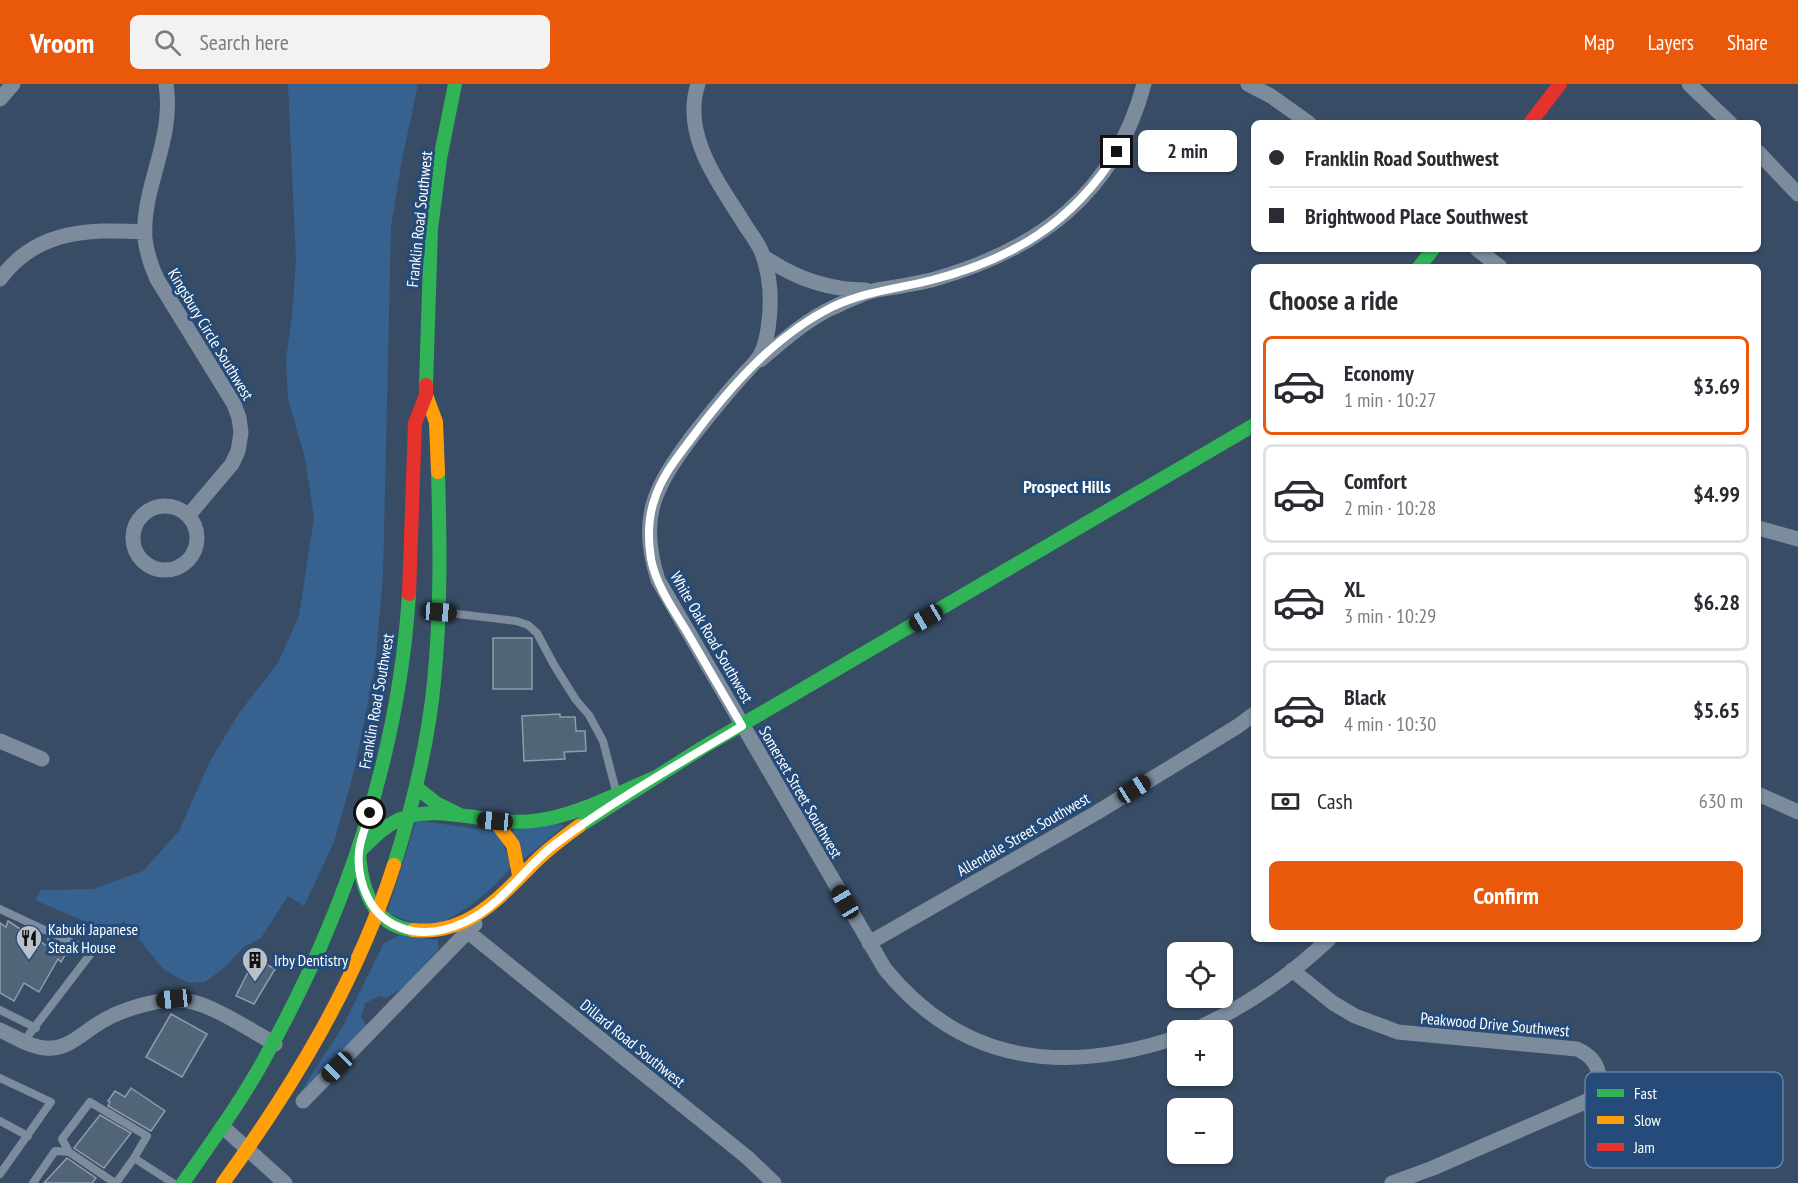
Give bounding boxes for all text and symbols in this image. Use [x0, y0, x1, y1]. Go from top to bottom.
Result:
search box [130, 15, 550, 69]
text: Vroom [30, 24, 94, 61]
icon: search [151, 26, 184, 59]
text: Search here [199, 28, 289, 56]
text: Map [1584, 29, 1615, 56]
text: Layers [1648, 29, 1694, 56]
text: Share [1727, 29, 1768, 56]
callout: 2 min [1138, 131, 1237, 173]
route end [1103, 138, 1130, 165]
text: 2 min [1167, 138, 1208, 164]
text: Franklin Road Southwest [1305, 144, 1499, 172]
street label: Franklin Road Southwest [402, 149, 436, 288]
text: Brightwood Place Southwest [1305, 202, 1528, 230]
street label: Kingsbury Circle Southwest [164, 264, 259, 404]
text: Choose a ride [1269, 283, 1398, 317]
icon: car [1272, 359, 1326, 413]
text: Economy [1344, 359, 1414, 387]
text: $3.69 [1693, 372, 1740, 400]
text: 1 min · 10:27 [1344, 387, 1436, 413]
icon: car [1272, 467, 1326, 521]
text: Comfort [1344, 467, 1407, 495]
district label: Prospect Hills [1023, 475, 1111, 498]
text: $4.99 [1693, 480, 1740, 508]
text: 2 min · 10:28 [1344, 495, 1436, 521]
street label: White Oak Road Southwest [666, 568, 758, 707]
icon: car [1272, 575, 1326, 629]
text: XL [1344, 575, 1365, 603]
text: $6.28 [1693, 588, 1740, 616]
car [906, 601, 946, 635]
car [420, 602, 458, 622]
text: 3 min · 10:29 [1344, 603, 1436, 629]
street label: Franklin Road Southwest [354, 631, 398, 770]
icon: car [1272, 683, 1326, 737]
text: Black [1344, 683, 1386, 711]
text: $5.65 [1693, 696, 1740, 724]
text: 4 min · 10:30 [1344, 711, 1436, 737]
street label: Somerset Street Southwest [755, 722, 847, 862]
car [1114, 772, 1154, 806]
icon: cash [1269, 785, 1302, 818]
text: Cash [1317, 787, 1353, 815]
street label: Allendale Street Southwest [953, 788, 1094, 880]
text: 630 m [1699, 788, 1743, 814]
route start [356, 799, 383, 826]
car [476, 810, 514, 832]
button: Confirm [1269, 861, 1743, 930]
car [828, 882, 862, 922]
place label: Kabuki Japanese Steak House [48, 919, 138, 957]
restaurant icon: Kabuki Japanese Steak House [14, 923, 44, 961]
map controls [1167, 942, 1233, 1164]
button: locate [1167, 942, 1233, 1008]
building icon: Irby Dentistry [240, 945, 270, 983]
place label: Irby Dentistry [274, 950, 348, 970]
car [155, 988, 193, 1010]
street label: Dillard Road Southwest [577, 995, 690, 1092]
street label: Peakwood Drive Southwest [1420, 1008, 1571, 1041]
button: + [1167, 1020, 1233, 1086]
car [318, 1048, 356, 1086]
legend [1585, 1072, 1783, 1168]
text: Fast [1634, 1083, 1657, 1103]
button: − [1167, 1098, 1233, 1164]
text: Slow [1634, 1110, 1661, 1130]
text: Jam [1633, 1137, 1655, 1157]

